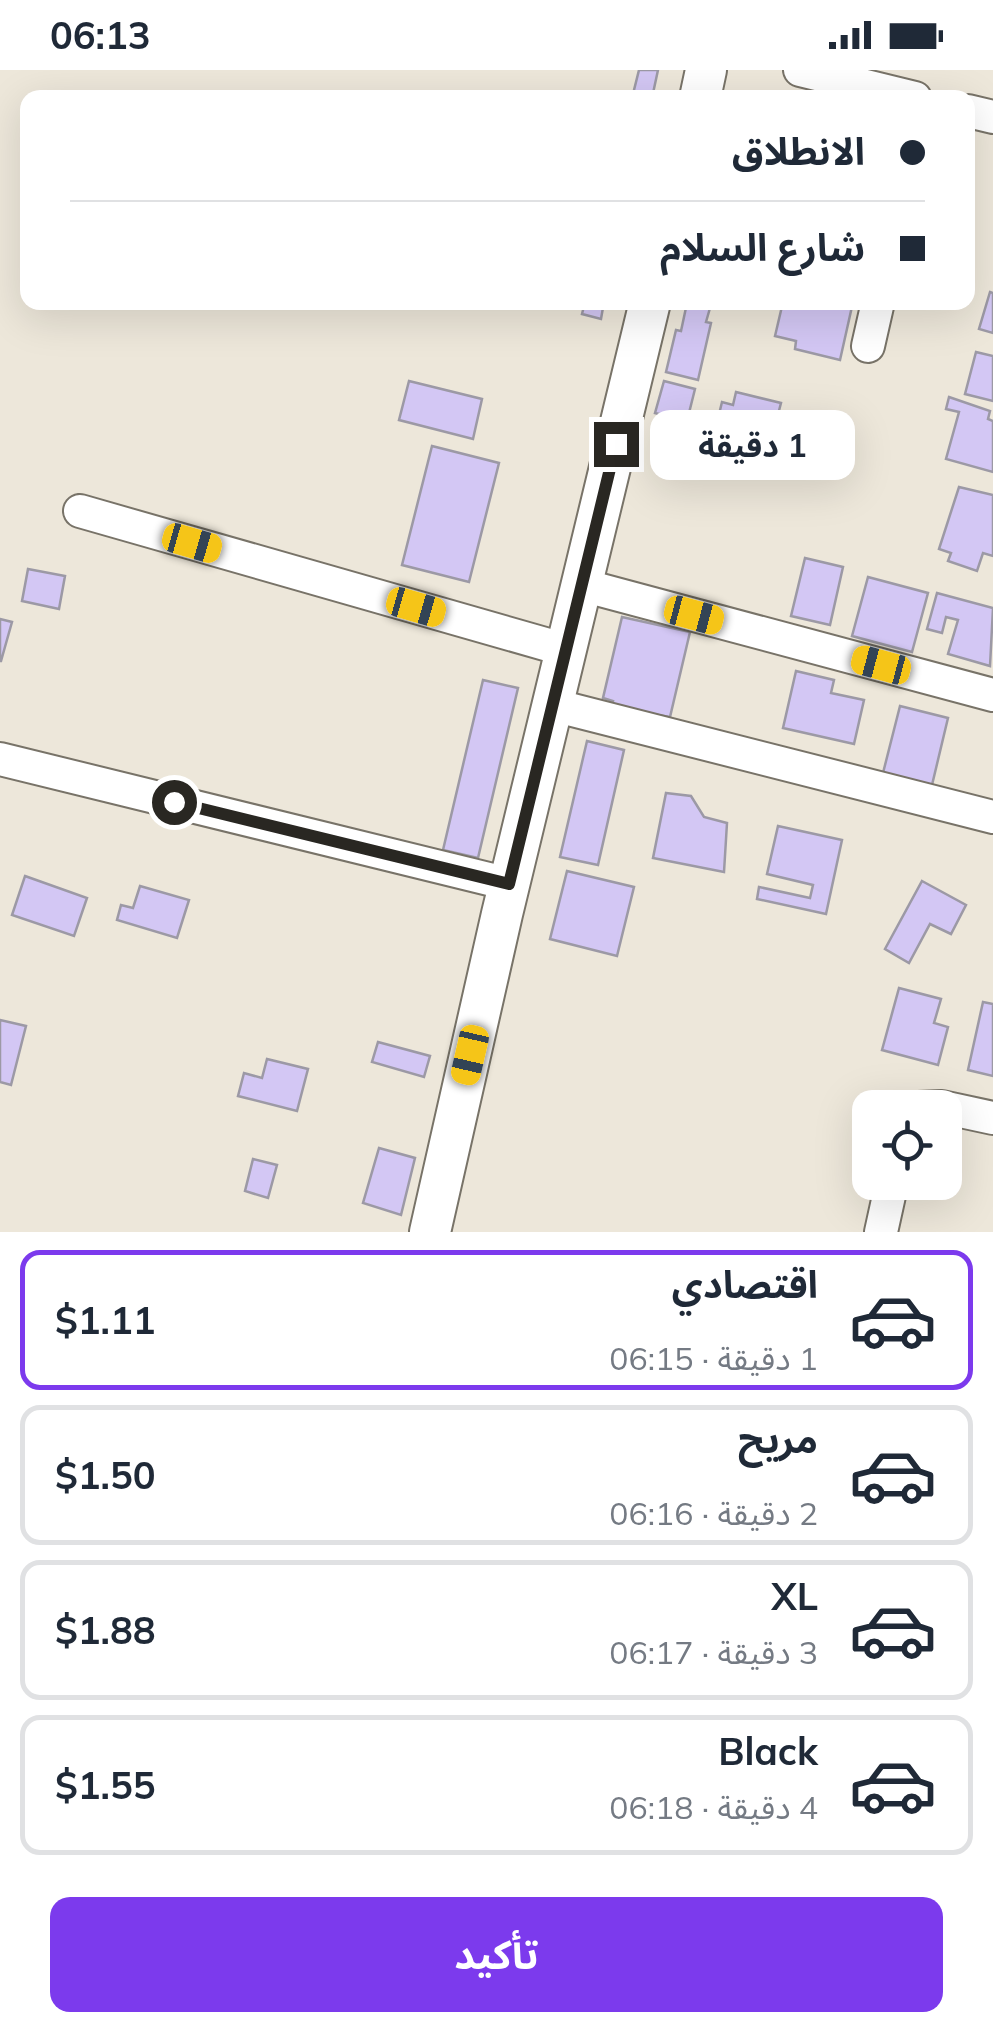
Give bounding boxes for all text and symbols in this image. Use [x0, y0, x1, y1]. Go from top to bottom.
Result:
text: 06:13 [50, 11, 151, 59]
text: الانطلاق [732, 127, 865, 175]
text: شارع السلام [660, 223, 865, 271]
callout: 1 دقيقة [651, 409, 856, 479]
route end [594, 422, 639, 467]
text: 1 دقيقة [698, 425, 807, 465]
car [159, 520, 225, 566]
car [383, 584, 449, 630]
car [661, 593, 727, 637]
car [848, 643, 914, 687]
route start [152, 780, 197, 825]
car [449, 1022, 491, 1088]
map controls [852, 1090, 962, 1200]
button: locate [852, 1090, 962, 1200]
text: اقتصادي [672, 1260, 818, 1308]
icon: car [848, 1275, 938, 1365]
text: $1.11 [55, 1296, 156, 1344]
text: 1 دقيقة · 06:15 [609, 1338, 818, 1378]
text: مريح [738, 1415, 818, 1463]
icon: car [848, 1430, 938, 1520]
text: $1.50 [55, 1451, 156, 1499]
text: 2 دقيقة · 06:16 [609, 1493, 818, 1533]
text: XL [771, 1572, 818, 1620]
icon: car [848, 1585, 938, 1675]
text: $1.88 [55, 1606, 156, 1654]
text: 3 دقيقة · 06:17 [609, 1632, 818, 1672]
text: Black [718, 1727, 818, 1775]
icon: car [848, 1740, 938, 1830]
text: $1.55 [55, 1761, 156, 1809]
text: 4 دقيقة · 06:18 [609, 1787, 818, 1827]
button: تأكيد [50, 1897, 943, 2012]

